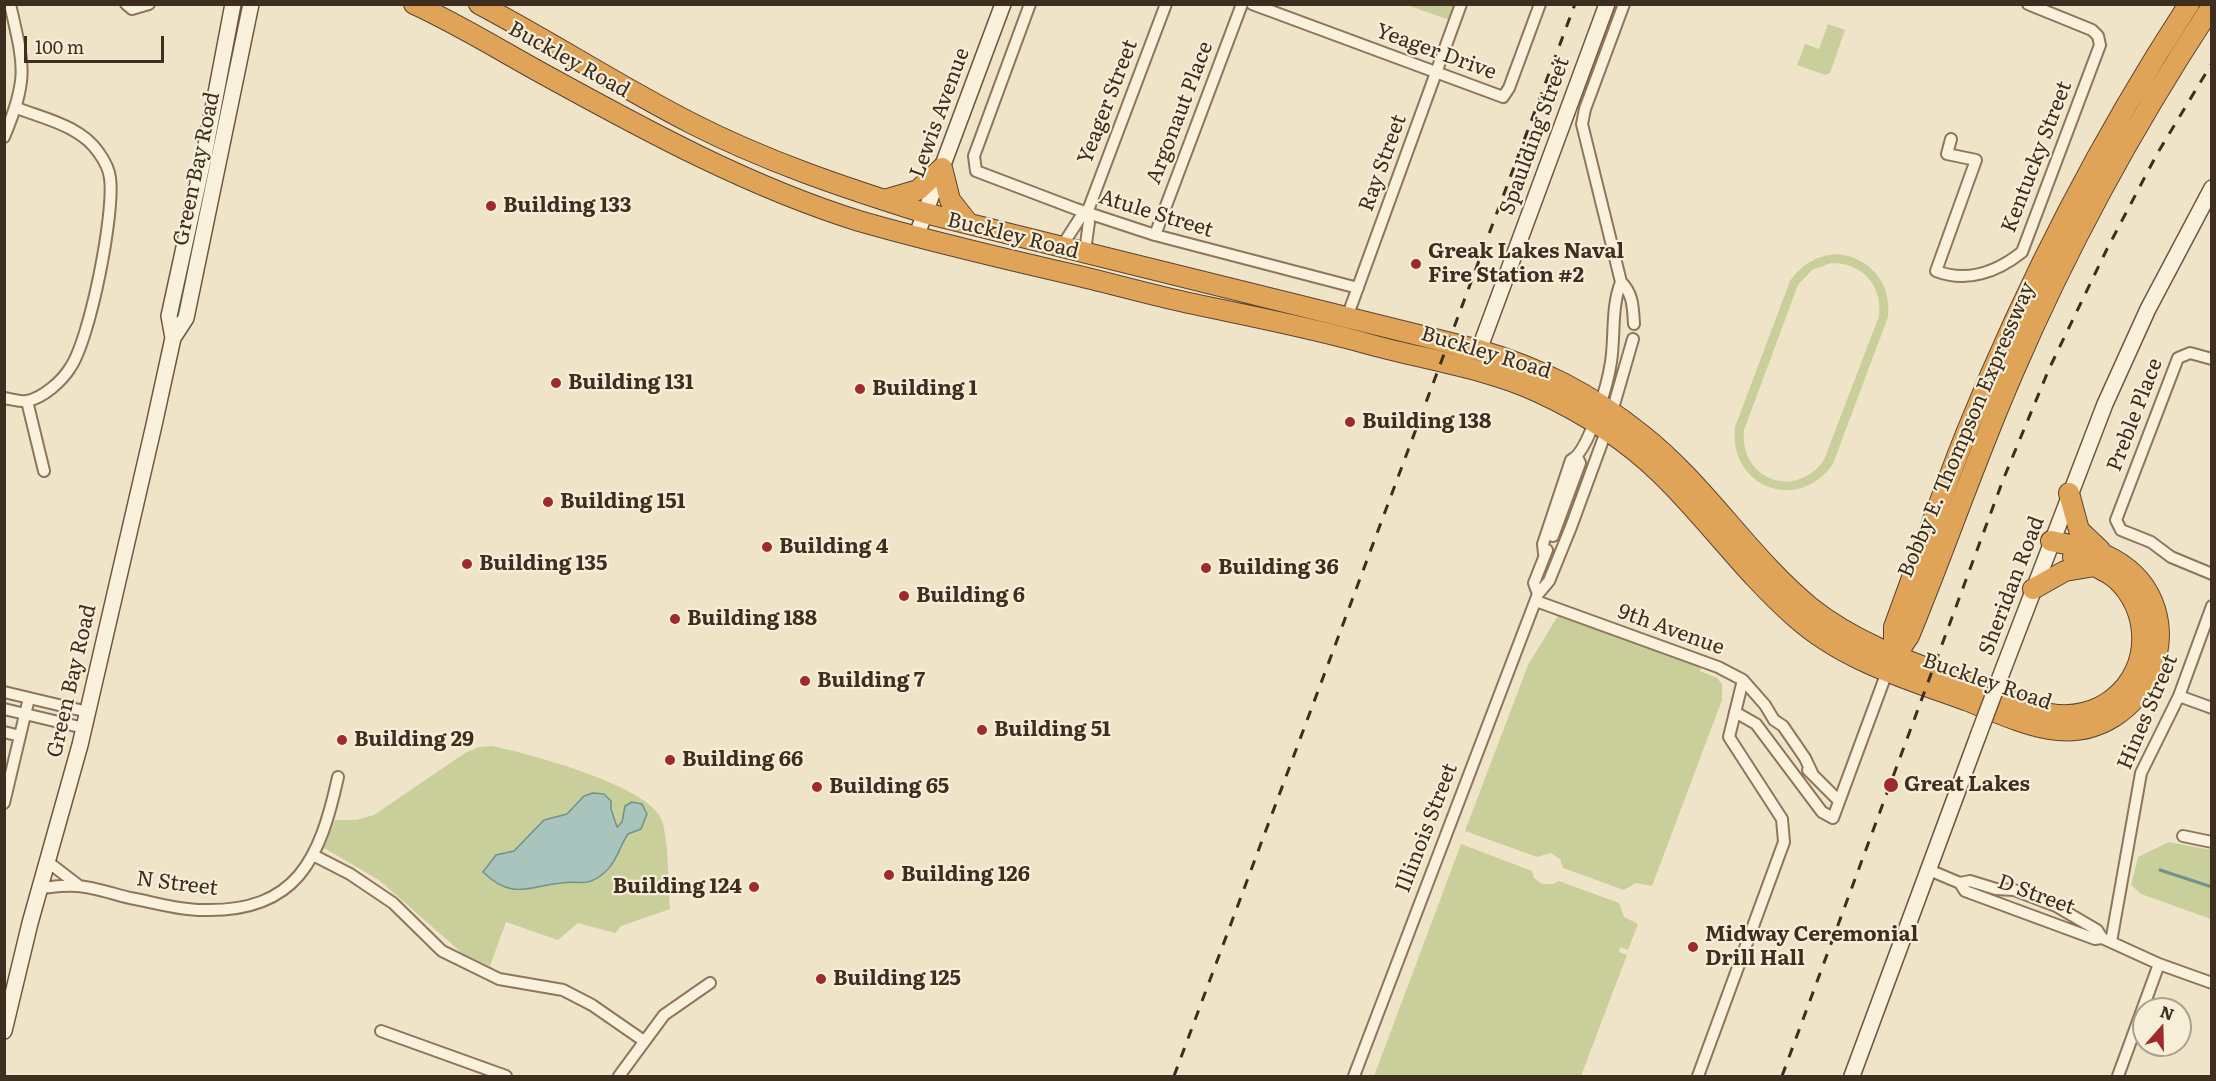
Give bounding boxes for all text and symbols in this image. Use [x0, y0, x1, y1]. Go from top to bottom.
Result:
street label: Buckley Road [504, 16, 634, 104]
street label: Yeager Drive [1372, 19, 1500, 85]
scale bar [27, 24, 166, 62]
text: 100 m [35, 33, 84, 60]
street label: Yeager Street [1073, 36, 1143, 168]
street label: Argonaut Place [1141, 38, 1219, 188]
street label: Lewis Avenue [905, 45, 975, 181]
street label: Spaulding Street [1495, 54, 1575, 218]
street label: Kentucky Street [1997, 78, 2077, 236]
street label: Green Bay Road [168, 90, 226, 248]
street label: Ray Street [1354, 111, 1412, 215]
street label: Atule Street [1096, 185, 1216, 243]
place label: Building 133 [503, 193, 631, 219]
marker: Building 133 [484, 199, 498, 213]
street label: Buckley Road [944, 207, 1082, 265]
place label: Greak Lakes Naval Fire Station #2 [1428, 239, 1624, 289]
marker: Greak Lakes Naval Fire Station #2 [1409, 257, 1423, 271]
street label: Bobby E. Thompson Expressway [1893, 278, 2041, 582]
street label: Buckley Road [1418, 321, 1554, 385]
street label: Preble Place [2102, 355, 2168, 475]
place label: Building 131 [568, 370, 694, 396]
marker: Building 131 [549, 376, 563, 390]
place label: Building 1 [872, 376, 977, 402]
marker: Building 1 [853, 382, 867, 396]
place label: Building 138 [1362, 409, 1491, 435]
marker: Building 138 [1343, 415, 1357, 429]
place label: Building 151 [560, 489, 685, 515]
marker: Building 151 [541, 495, 555, 509]
street label: Sheridan Road [1974, 513, 2050, 659]
place label: Building 4 [779, 534, 888, 560]
marker: Building 4 [760, 540, 774, 554]
place label: Building 135 [479, 551, 607, 577]
place label: Building 36 [1218, 555, 1339, 581]
marker: Building 135 [460, 557, 474, 571]
marker: Building 36 [1199, 561, 1213, 575]
place label: Building 6 [916, 583, 1025, 609]
marker: Building 6 [897, 589, 911, 603]
street label: 9th Avenue [1614, 599, 1728, 661]
street label: Green Bay Road [42, 602, 102, 760]
place label: Building 188 [687, 606, 817, 632]
marker: Building 188 [668, 612, 682, 626]
street label: Buckley Road [1919, 648, 2055, 716]
street label: Hines Street [2112, 651, 2184, 773]
place label: Building 7 [817, 668, 925, 694]
marker: Building 7 [798, 674, 812, 688]
place label: Building 51 [994, 717, 1111, 743]
marker: Building 51 [975, 723, 989, 737]
place label: Building 29 [354, 727, 474, 753]
marker: Building 29 [335, 733, 349, 747]
place label: Building 66 [682, 747, 803, 773]
marker: Building 66 [663, 753, 677, 767]
street label: Illinois Street [1391, 760, 1463, 896]
place label: Great Lakes [1904, 772, 2030, 798]
place label: Building 65 [829, 774, 949, 800]
marker: Great Lakes [1882, 776, 1900, 794]
marker: Building 65 [810, 780, 824, 794]
place label: Building 126 [901, 862, 1030, 888]
street label: N Street [135, 867, 219, 901]
marker: Building 126 [882, 868, 896, 882]
street label: D Street [1994, 869, 2078, 921]
place label: Building 124 [613, 874, 742, 900]
marker: Building 124 [747, 880, 761, 894]
place label: Midway Ceremonial Drill Hall [1705, 922, 1918, 972]
marker: Midway Ceremonial Drill Hall [1686, 940, 1700, 954]
place label: Building 125 [833, 966, 961, 992]
marker: Building 125 [814, 972, 828, 986]
north arrow [2132, 997, 2192, 1057]
text: N [2157, 998, 2178, 1026]

